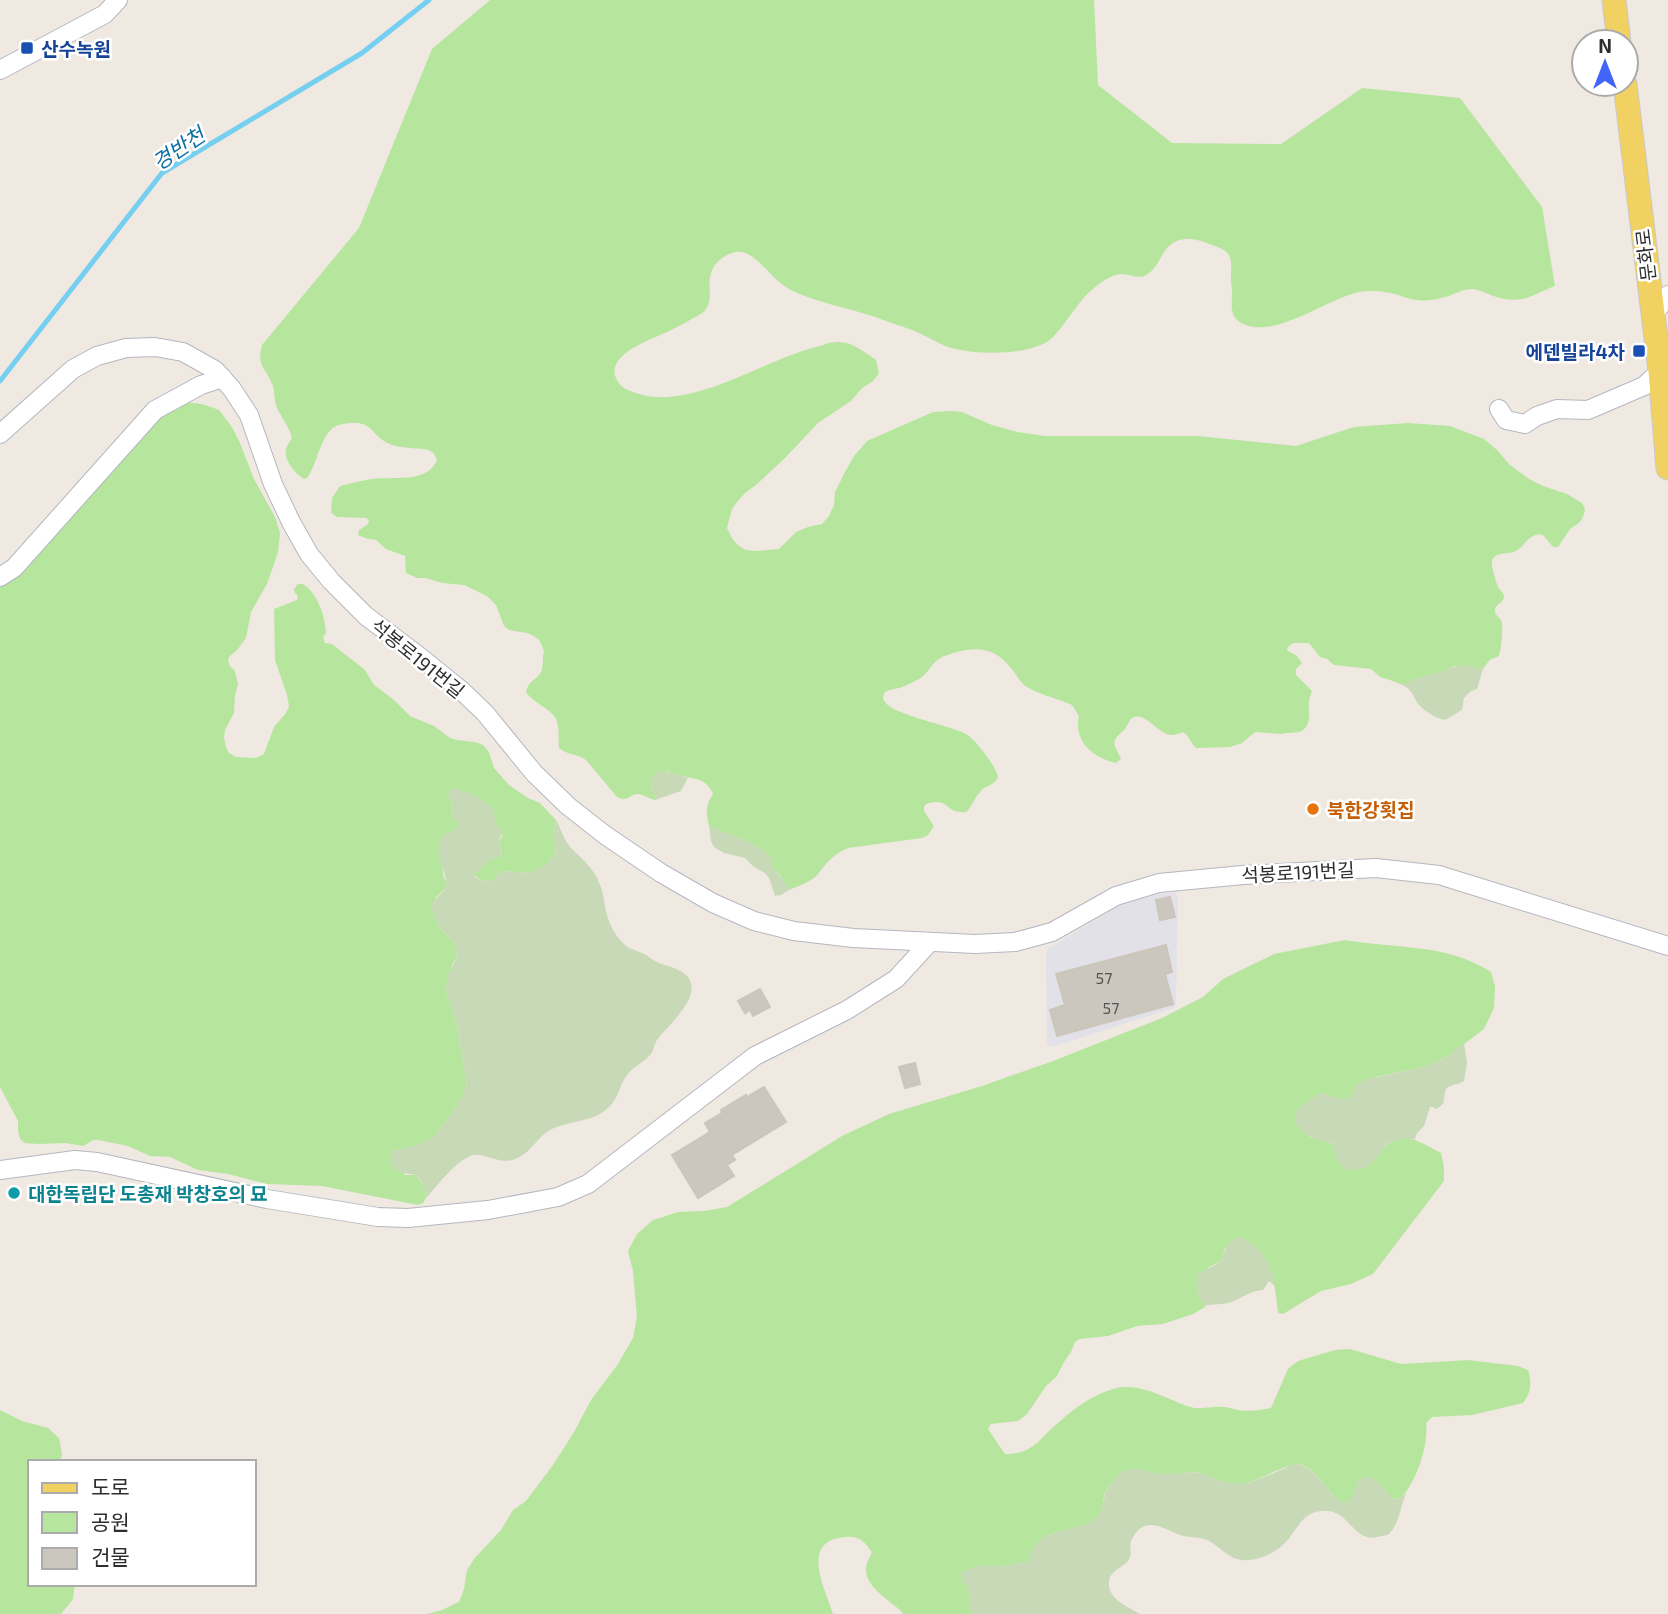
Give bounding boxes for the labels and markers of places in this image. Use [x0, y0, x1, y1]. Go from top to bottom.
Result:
place label: 산수녹원 [41, 37, 111, 60]
marker: 산수녹원 [19, 40, 35, 56]
place label: 에덴빌라4차 [1525, 340, 1626, 363]
marker: 에덴빌라4차 [1631, 343, 1647, 359]
place label: 북한강횟집 [1327, 798, 1414, 821]
marker: 북한강횟집 [1305, 801, 1321, 817]
place label: 대한독립단 도총재 박창호의 묘 [28, 1182, 268, 1205]
marker: 대한독립단 도총재 박창호의 묘 [6, 1185, 22, 1201]

